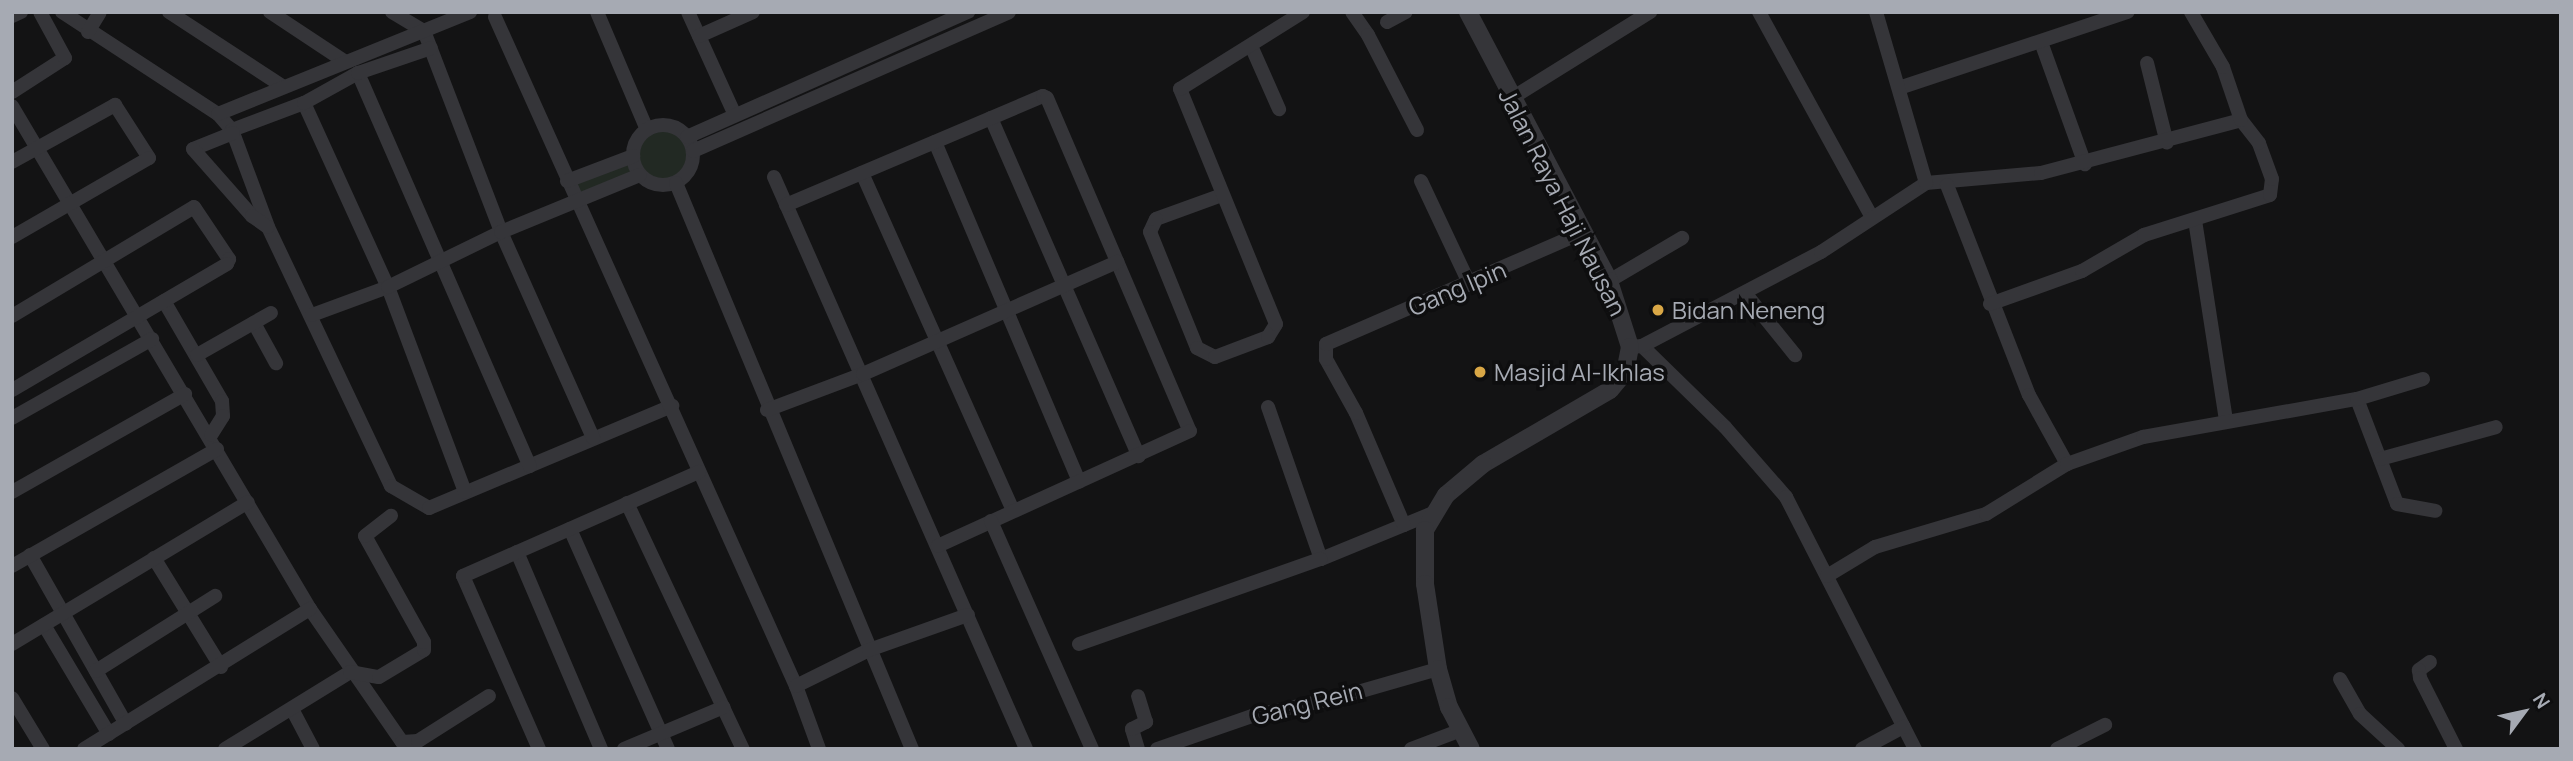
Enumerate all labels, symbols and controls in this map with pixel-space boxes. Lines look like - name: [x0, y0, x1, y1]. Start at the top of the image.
- street label: Jalan Raya Haji Nausan: [1493, 84, 1633, 320]
- street label: Gang Ipin: [1404, 255, 1510, 321]
- place label: Bidan Neneng: [1672, 296, 1825, 324]
- marker: Bidan Neneng: [1650, 302, 1666, 318]
- place label: Masjid Al-Ikhlas: [1494, 358, 1665, 386]
- marker: Masjid Al-Ikhlas: [1472, 364, 1488, 380]
- street label: Gang Rein: [1249, 675, 1365, 731]
- north arrow: [2489, 677, 2559, 747]
- text: N: [2527, 688, 2556, 713]

